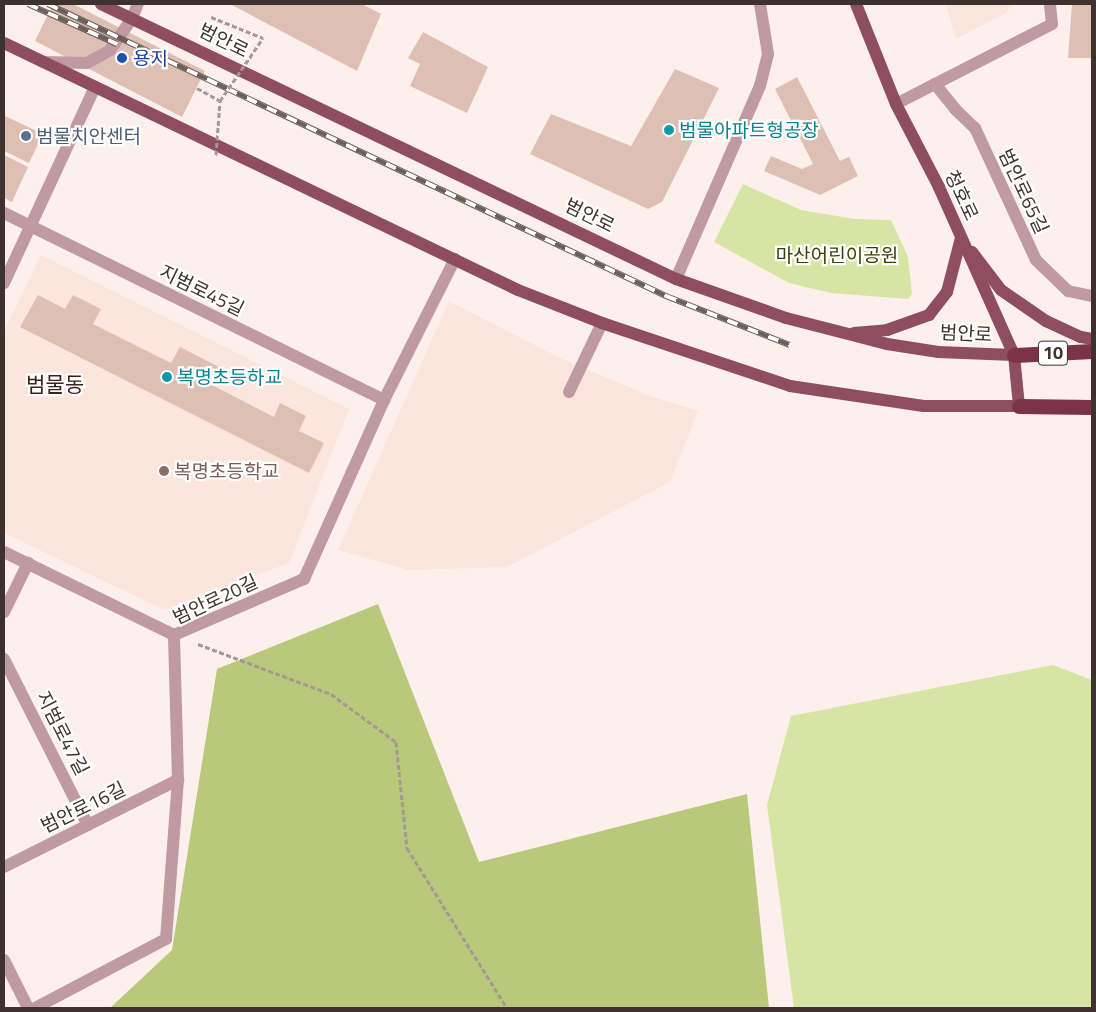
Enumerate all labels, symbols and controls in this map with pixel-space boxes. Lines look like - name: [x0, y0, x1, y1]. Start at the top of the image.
- street label: 범안로: [195, 18, 253, 62]
- place label: 용지: [133, 47, 168, 69]
- marker: 용지: [115, 51, 129, 65]
- place label: 범물아파트형공장: [679, 119, 819, 141]
- marker: 범물아파트형공장: [663, 124, 675, 136]
- place label: 범물치안센터: [36, 125, 141, 147]
- marker: 범물치안센터: [20, 130, 32, 142]
- street label: 범안로65길: [994, 145, 1054, 237]
- street label: 청호로: [941, 166, 983, 224]
- street label: 범안로: [561, 193, 619, 237]
- park label: 마산어린이공원: [776, 244, 898, 266]
- street label: 지범로45길: [156, 260, 248, 320]
- street label: 범안로: [939, 320, 993, 346]
- road number: 10: [1037, 338, 1069, 368]
- place label: 복명초등하교: [177, 366, 282, 388]
- district label: 범물동: [26, 371, 84, 397]
- marker: 복명초등하교: [161, 371, 173, 383]
- place label: 복명초등학교: [174, 460, 279, 482]
- marker: 복명초등학교: [158, 465, 170, 477]
- street label: 범안로20길: [169, 569, 261, 629]
- street label: 지범로47길: [32, 687, 94, 779]
- street label: 범안로16길: [37, 777, 129, 837]

